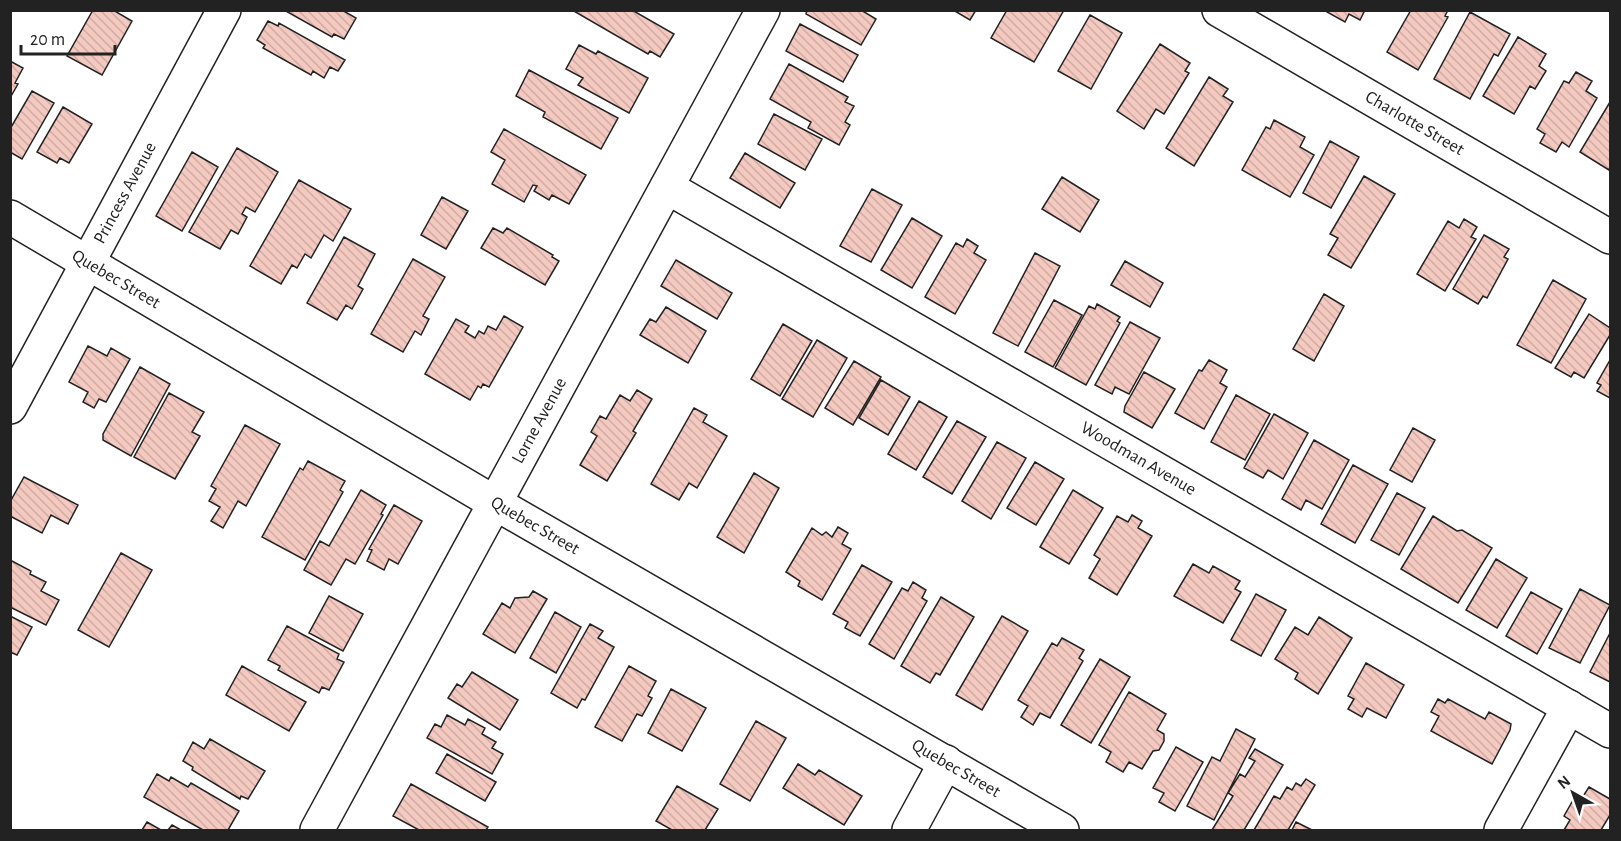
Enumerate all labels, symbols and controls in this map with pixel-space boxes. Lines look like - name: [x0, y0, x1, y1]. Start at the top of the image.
- scale bar: [21, 18, 116, 56]
- text: 20 m: [30, 31, 65, 49]
- street label: Charlotte Street: [1362, 88, 1467, 159]
- street label: Princess Avenue: [91, 139, 160, 247]
- street label: Quebec Street: [69, 247, 163, 312]
- street label: Lorne Avenue: [509, 375, 570, 467]
- street label: Woodman Avenue: [1078, 419, 1199, 499]
- street label: Quebec Street: [487, 493, 582, 559]
- street label: Quebec Street: [908, 736, 1003, 801]
- north arrow: [1543, 763, 1603, 823]
- text: N: [1555, 773, 1573, 792]

